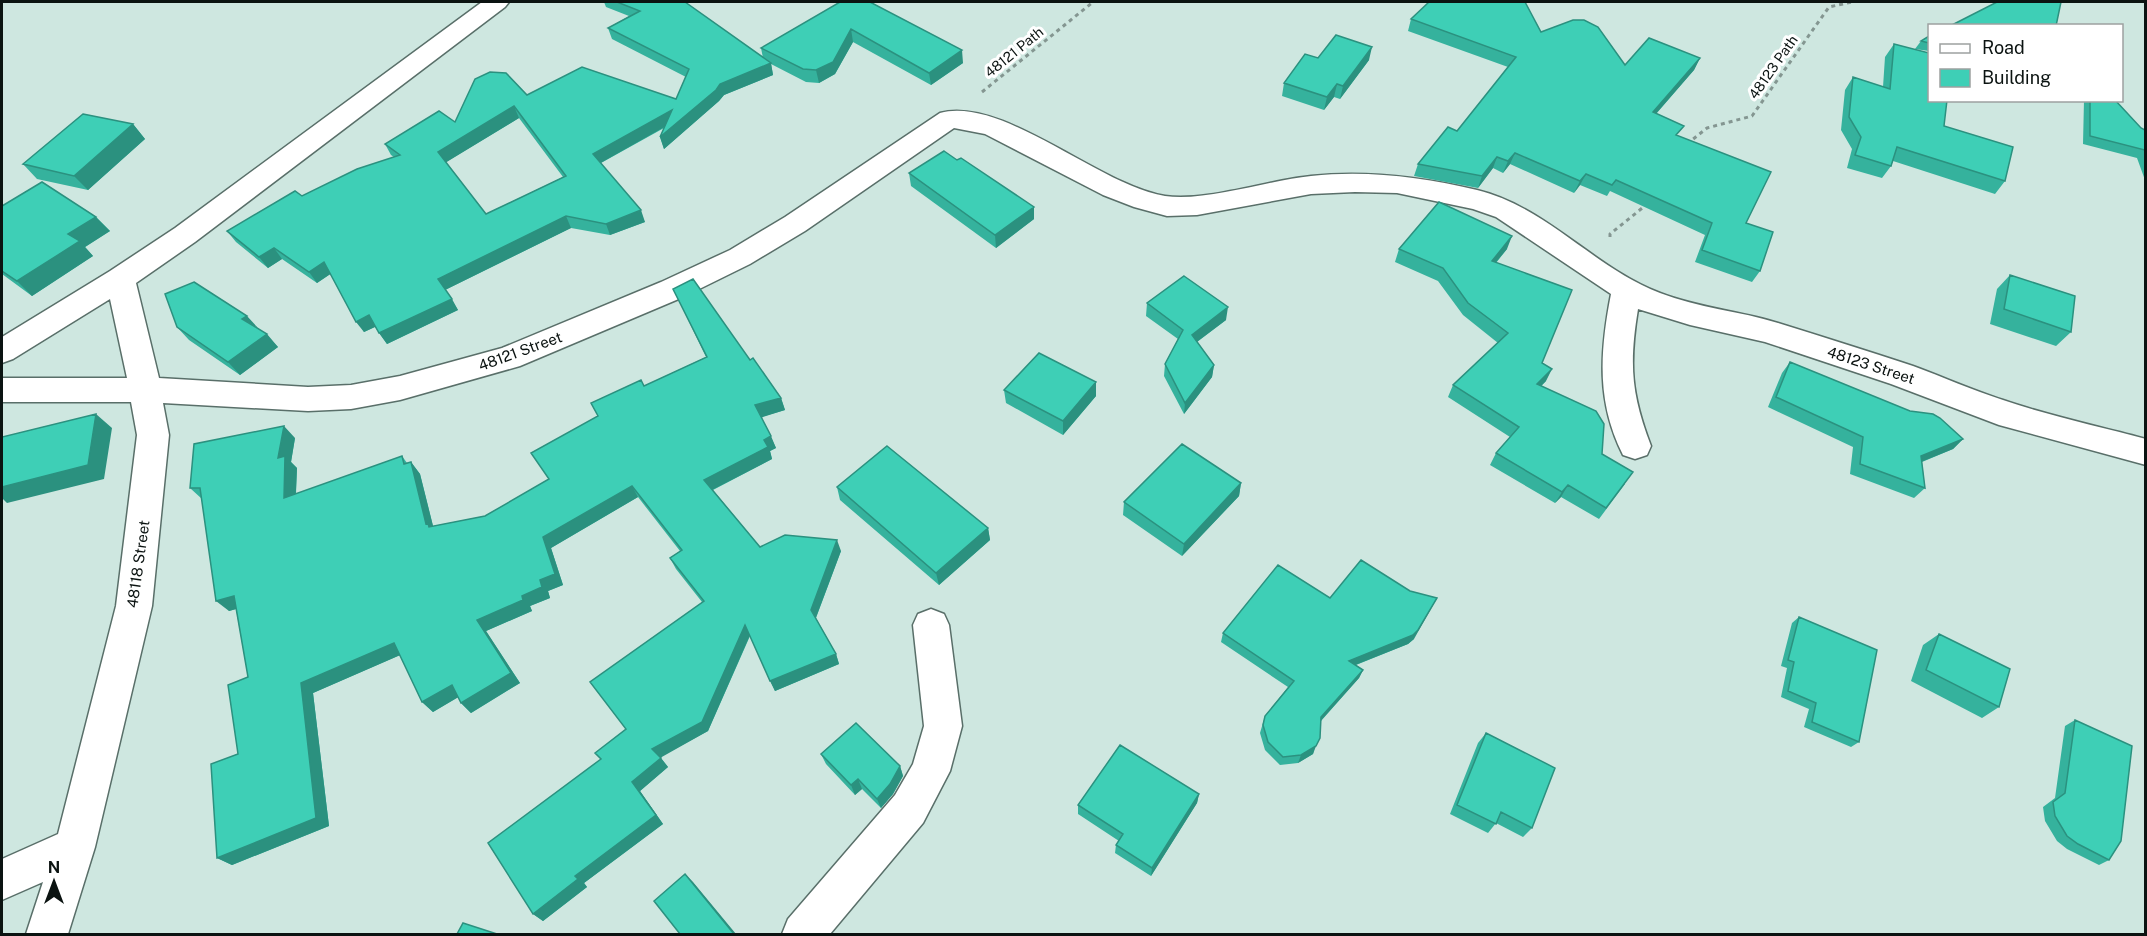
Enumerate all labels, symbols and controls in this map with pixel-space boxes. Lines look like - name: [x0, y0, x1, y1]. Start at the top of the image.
- street label: 48121 Path: [981, 24, 1047, 80]
- legend: [1928, 24, 2123, 102]
- street label: 48123 Path: [1745, 32, 1801, 102]
- text: Road: [1982, 37, 2025, 58]
- text: Building: [1982, 67, 2051, 88]
- street label: 48121 Street: [476, 328, 564, 374]
- street label: 48123 Street: [1825, 343, 1917, 387]
- street label: 48118 Street: [123, 519, 153, 609]
- north arrow: [24, 852, 84, 912]
- text: N: [48, 858, 60, 877]

